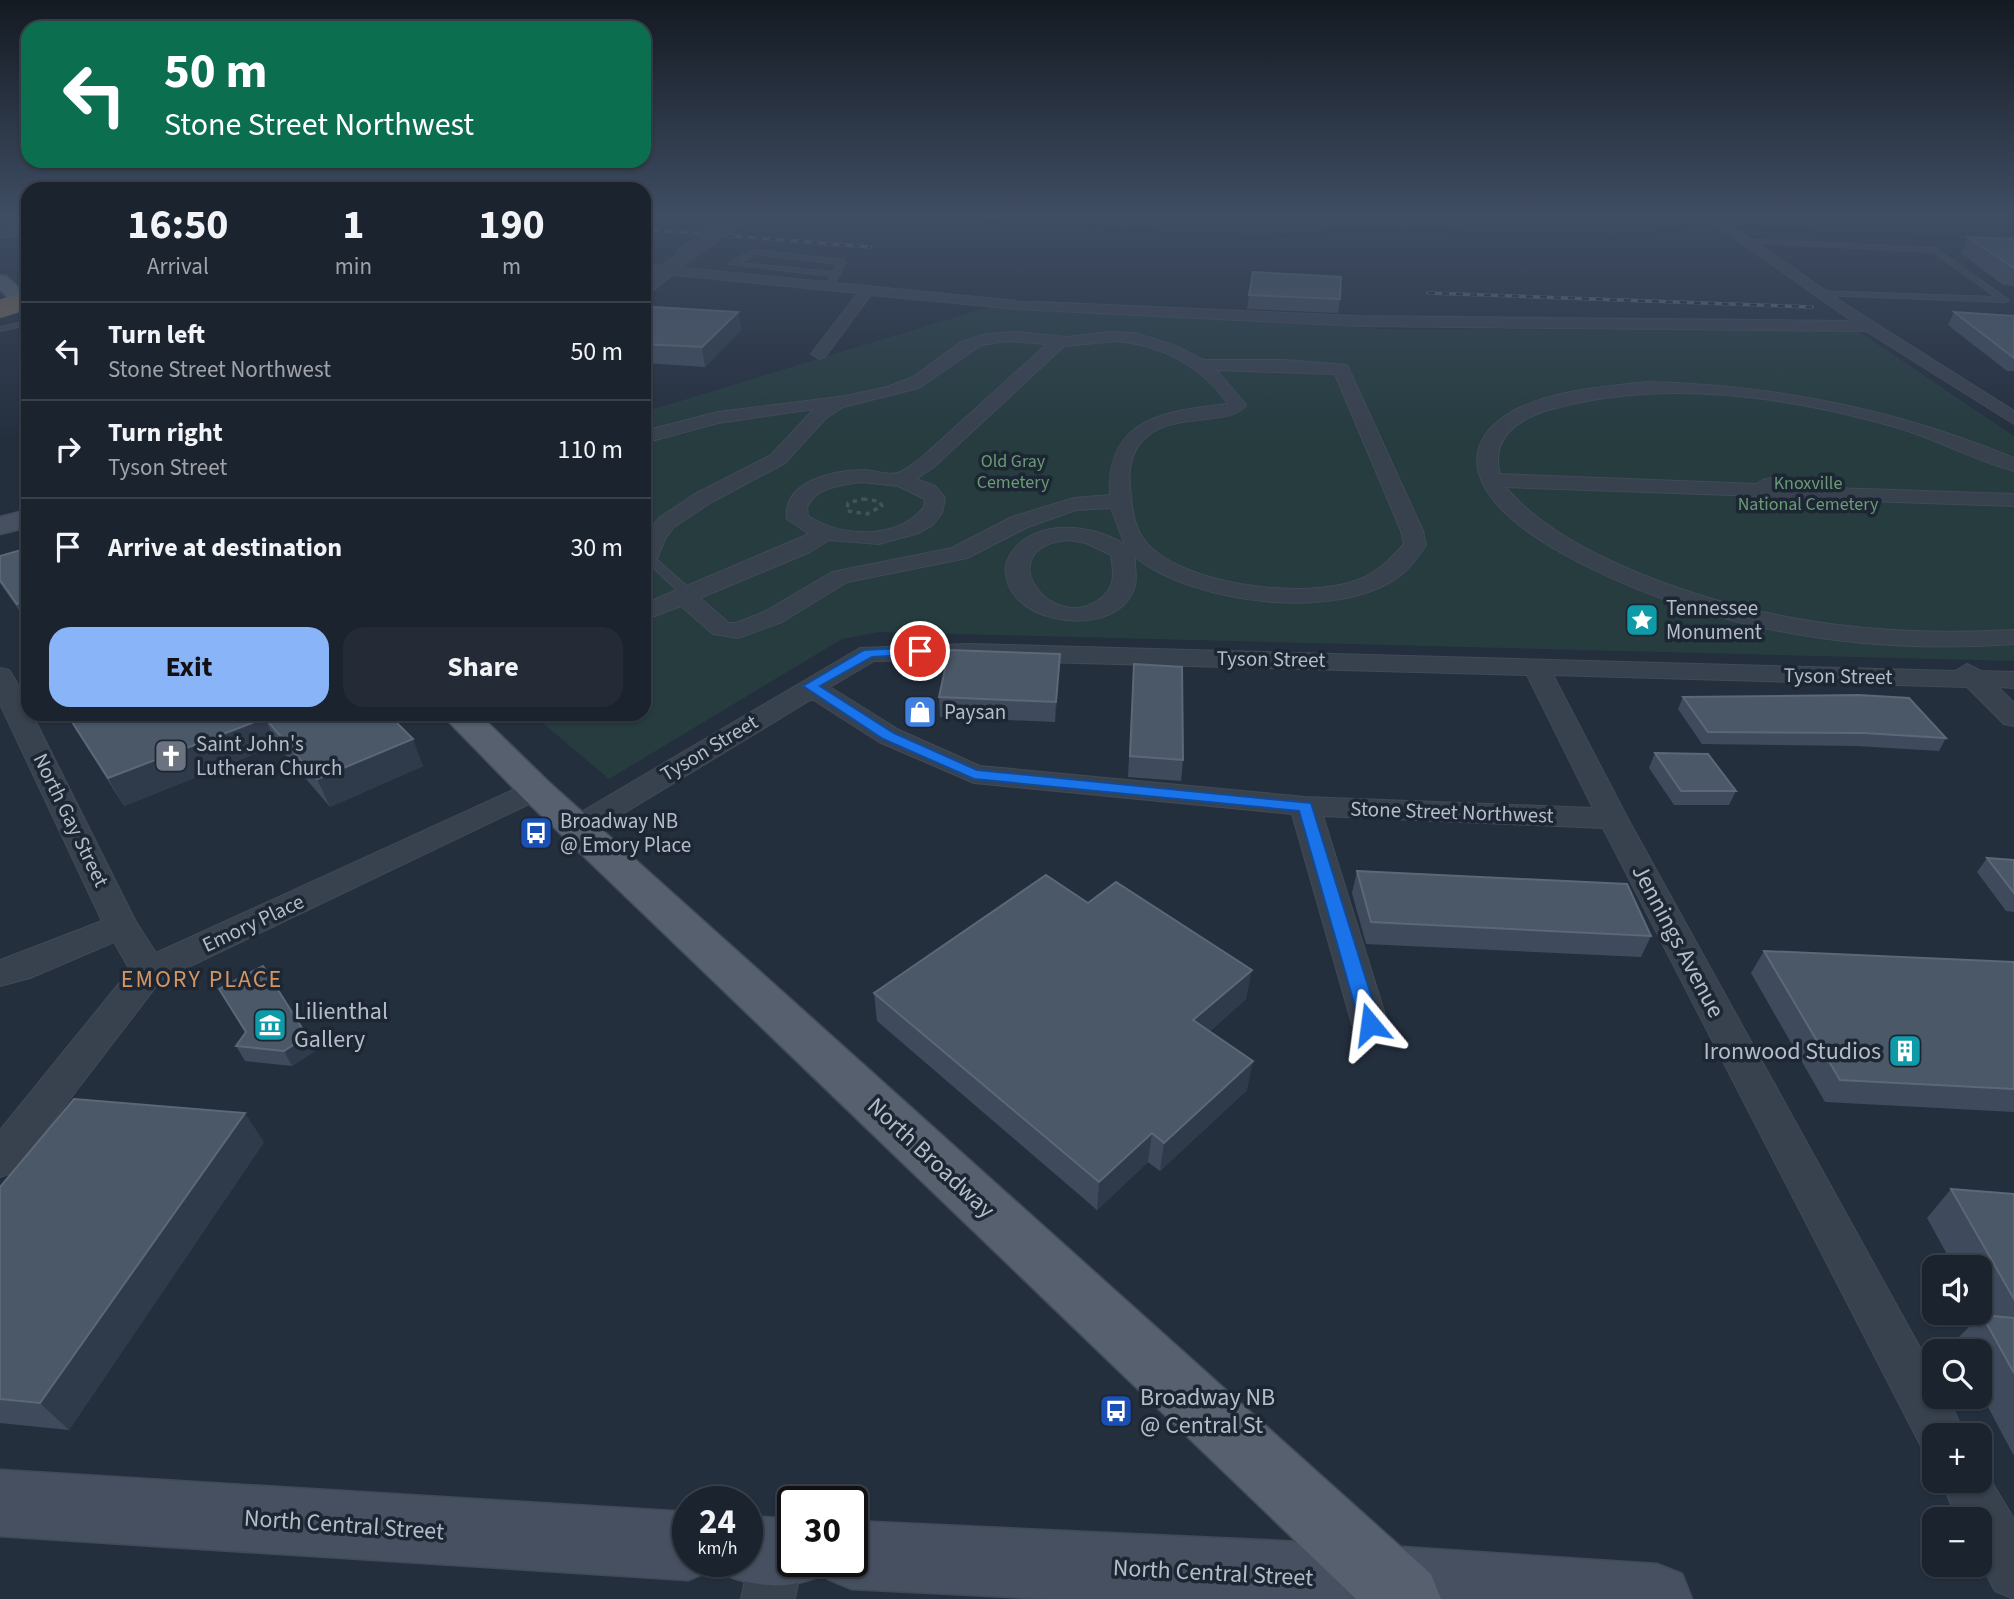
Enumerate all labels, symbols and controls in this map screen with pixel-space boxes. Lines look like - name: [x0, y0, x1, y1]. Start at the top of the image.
- text: 50 m: [164, 37, 268, 107]
- icon: left: [49, 49, 140, 140]
- text: Stone Street Northwest: [164, 102, 474, 148]
- text: 16:50: [127, 195, 229, 255]
- text: 1: [342, 195, 364, 255]
- text: 190: [478, 195, 545, 255]
- text: Arrival: [147, 250, 209, 283]
- text: min: [335, 250, 372, 283]
- text: m: [502, 250, 521, 283]
- text: Turn left: [108, 316, 205, 353]
- icon: left: [49, 332, 87, 370]
- text: 50 m: [570, 333, 623, 370]
- text: Stone Street Northwest: [108, 353, 331, 386]
- text: Turn right: [108, 414, 223, 451]
- icon: right: [49, 430, 87, 468]
- text: 110 m: [557, 431, 623, 468]
- park label: Old Gray Cemetery: [977, 449, 1050, 495]
- text: Tyson Street: [108, 451, 227, 484]
- park label: Knoxville National Cemetery: [1738, 471, 1879, 517]
- icon: arrive: [49, 528, 87, 566]
- text: Arrive at destination: [108, 529, 342, 566]
- text: 30 m: [570, 529, 623, 566]
- place label: Tennessee Monument: [1666, 593, 1762, 647]
- place icon: Tennessee Monument: [1623, 601, 1661, 639]
- pin: [890, 621, 950, 681]
- button: Exit: [49, 627, 329, 707]
- button: Share: [343, 627, 623, 707]
- icon: arrive: [901, 632, 939, 670]
- street label: Tyson Street: [1216, 643, 1326, 675]
- street label: Tyson Street: [1783, 660, 1893, 692]
- shop icon: Paysan: [901, 693, 939, 731]
- place label: Paysan: [944, 697, 1006, 727]
- street label: Tyson Street: [655, 707, 763, 789]
- place label: Saint John's Lutheran Church: [196, 729, 342, 783]
- church icon: Saint John's Lutheran Church: [152, 737, 190, 775]
- street label: North Gay Street: [26, 748, 116, 892]
- street label: Stone Street Northwest: [1350, 793, 1554, 831]
- place label: Broadway NB @ Emory Place: [560, 806, 691, 860]
- bus stop icon: Broadway NB @ Emory Place: [517, 814, 555, 852]
- street label: Jennings Avenue: [1623, 858, 1733, 1024]
- street label: Emory Place: [197, 886, 309, 960]
- district label: EMORY PLACE: [121, 962, 283, 997]
- position arrow: [1333, 987, 1407, 1061]
- place label: Lilienthal Gallery: [294, 994, 388, 1057]
- museum icon: Lilienthal Gallery: [251, 1006, 289, 1044]
- building icon: Ironwood Studios: [1886, 1032, 1924, 1070]
- place label: Ironwood Studios: [1704, 1034, 1881, 1069]
- street label: North Broadway: [859, 1089, 1003, 1227]
- map controls: [1922, 1255, 1992, 1577]
- button: sound: [1922, 1255, 1992, 1325]
- button: search: [1922, 1339, 1992, 1409]
- place label: Broadway NB @ Central St: [1140, 1380, 1275, 1443]
- bus stop icon: Broadway NB @ Central St: [1097, 1392, 1135, 1430]
- button: +: [1922, 1423, 1992, 1493]
- speed limit sign: 30: [777, 1486, 868, 1577]
- text: 24: [699, 1497, 736, 1547]
- street label: North Central Street: [243, 1501, 445, 1549]
- button: −: [1922, 1507, 1992, 1577]
- text: km/h: [698, 1536, 737, 1561]
- street label: North Central Street: [1112, 1550, 1314, 1596]

